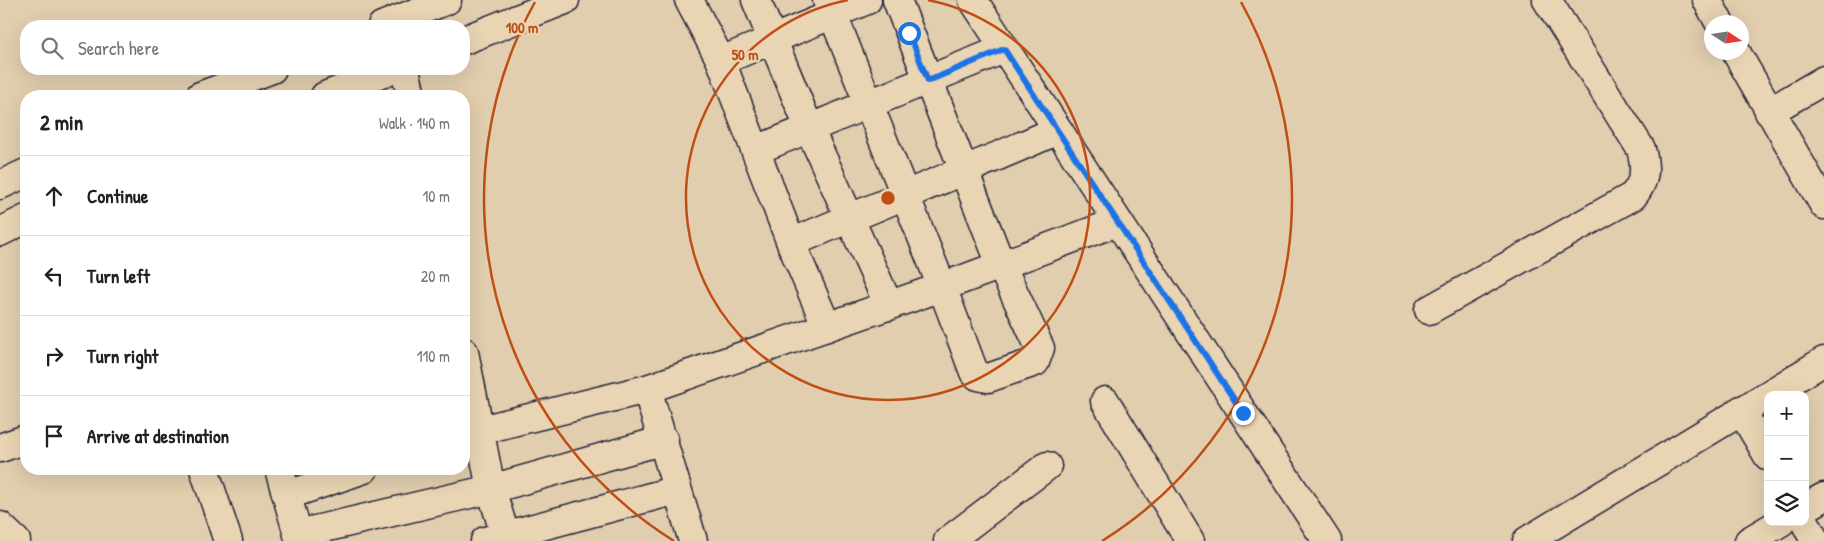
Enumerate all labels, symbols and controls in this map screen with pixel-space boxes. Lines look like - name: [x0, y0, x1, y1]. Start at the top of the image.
- north arrow: [1704, 15, 1749, 60]
- text: 100 m: [506, 17, 538, 38]
- search box: [20, 20, 470, 75]
- route start: [898, 22, 921, 45]
- icon: search: [38, 34, 66, 62]
- text: Search here: [78, 35, 159, 61]
- text: 50 m: [732, 44, 758, 65]
- text: 2 min: [40, 108, 83, 137]
- text: Walk · 140 m: [379, 112, 450, 134]
- icon: ahead: [40, 182, 68, 210]
- text: Continue: [87, 183, 148, 209]
- text: 10 m: [422, 185, 450, 207]
- centre of rings: [879, 189, 897, 207]
- icon: left: [40, 262, 68, 290]
- text: Turn left: [87, 263, 150, 289]
- text: 20 m: [421, 265, 450, 287]
- icon: right: [40, 342, 68, 370]
- text: Turn right: [87, 343, 158, 369]
- text: 110 m: [417, 345, 450, 367]
- map controls: [1764, 391, 1809, 526]
- button: +: [1764, 391, 1809, 436]
- route end: [1232, 402, 1255, 425]
- icon: arrive: [40, 422, 68, 450]
- text: Arrive at destination: [87, 423, 229, 449]
- button: −: [1764, 436, 1809, 481]
- button: layers: [1764, 481, 1809, 526]

